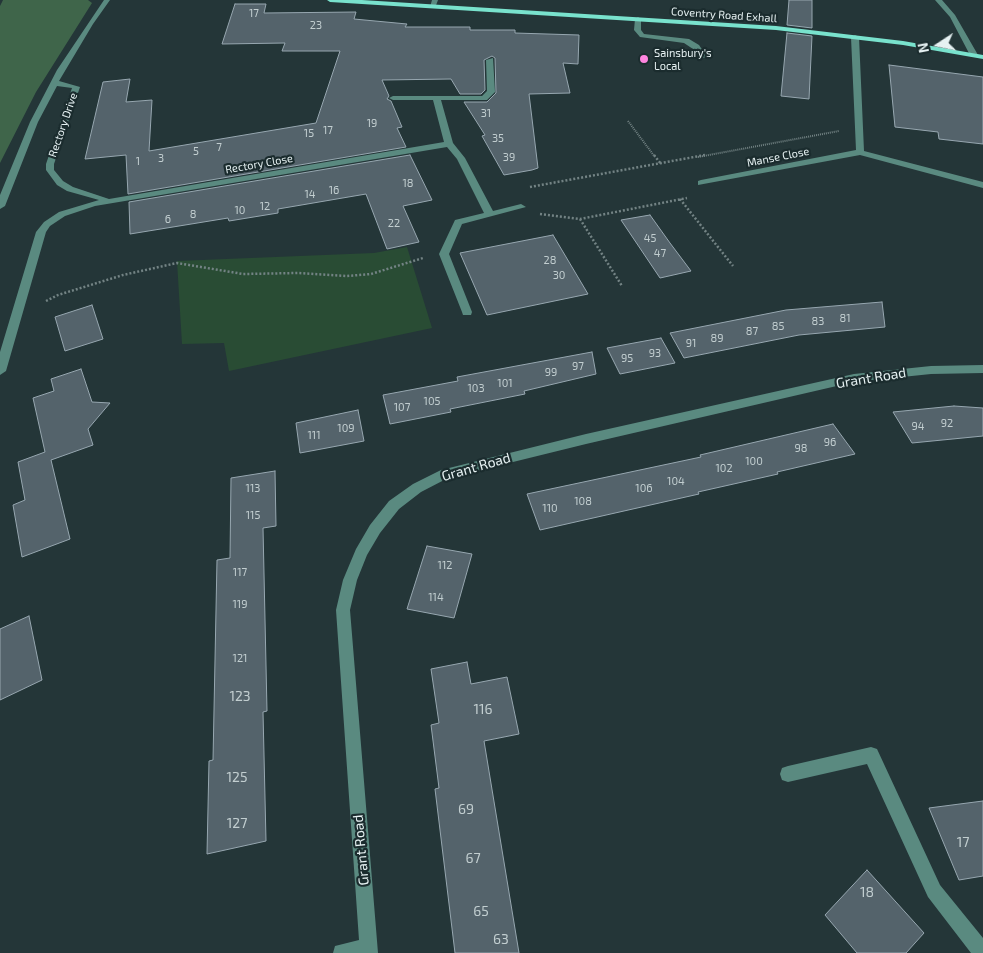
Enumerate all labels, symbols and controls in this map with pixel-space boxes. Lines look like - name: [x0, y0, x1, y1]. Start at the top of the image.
- street label: Coventry Road Exhall: [671, 5, 777, 25]
- house number: 17: [249, 6, 259, 20]
- house number: 23: [310, 18, 322, 32]
- north arrow: [913, 20, 963, 70]
- text: N: [913, 41, 932, 55]
- place label: Sainsbury's Local: [654, 46, 712, 72]
- marker: Sainsbury's Local: [638, 53, 650, 65]
- street label: Rectory Drive: [46, 91, 80, 159]
- house number: 31: [481, 106, 491, 120]
- house number: 19: [367, 116, 377, 130]
- house number: 17: [323, 123, 333, 137]
- house number: 15: [304, 126, 314, 140]
- house number: 35: [492, 131, 504, 145]
- house number: 7: [216, 140, 222, 154]
- house number: 5: [193, 144, 199, 158]
- street label: Manse Close: [746, 144, 810, 170]
- house number: 39: [503, 150, 515, 164]
- house number: 3: [158, 151, 164, 165]
- street label: Rectory Close: [224, 152, 294, 176]
- house number: 1: [136, 154, 140, 168]
- house number: 18: [402, 176, 414, 190]
- house number: 16: [329, 183, 339, 197]
- house number: 14: [304, 187, 316, 201]
- house number: 12: [260, 199, 270, 213]
- house number: 10: [234, 203, 246, 217]
- house number: 8: [190, 207, 196, 221]
- house number: 6: [165, 212, 171, 226]
- house number: 22: [388, 216, 400, 230]
- house number: 45: [644, 231, 656, 245]
- house number: 47: [654, 246, 666, 260]
- house number: 28: [544, 253, 556, 267]
- house number: 30: [553, 268, 565, 282]
- house number: 81: [839, 311, 851, 325]
- house number: 83: [812, 314, 824, 328]
- house number: 85: [772, 319, 784, 333]
- house number: 87: [746, 324, 758, 338]
- house number: 89: [711, 331, 723, 345]
- house number: 91: [686, 336, 696, 350]
- house number: 93: [649, 346, 661, 360]
- house number: 95: [621, 351, 633, 365]
- house number: 97: [572, 359, 584, 373]
- street label: Grant Road: [835, 364, 907, 392]
- house number: 99: [545, 365, 557, 379]
- house number: 101: [497, 376, 513, 390]
- house number: 103: [467, 381, 485, 395]
- house number: 105: [424, 394, 440, 408]
- house number: 107: [394, 400, 410, 414]
- house number: 92: [941, 416, 953, 430]
- house number: 94: [911, 419, 925, 433]
- house number: 109: [337, 421, 355, 435]
- house number: 111: [307, 428, 321, 442]
- house number: 96: [824, 435, 836, 449]
- house number: 98: [795, 441, 807, 455]
- street label: Grant Road: [440, 449, 512, 485]
- house number: 100: [745, 454, 763, 468]
- house number: 102: [715, 461, 733, 475]
- house number: 104: [667, 474, 685, 488]
- house number: 113: [246, 481, 260, 495]
- house number: 106: [635, 481, 653, 495]
- house number: 108: [574, 494, 592, 508]
- house number: 110: [542, 501, 558, 515]
- house number: 115: [246, 508, 260, 522]
- house number: 112: [438, 558, 452, 572]
- house number: 117: [233, 565, 247, 579]
- house number: 114: [428, 590, 444, 604]
- house number: 119: [232, 597, 248, 611]
- house number: 121: [233, 651, 247, 665]
- house number: 123: [229, 688, 251, 704]
- house number: 116: [473, 701, 493, 717]
- house number: 125: [227, 769, 247, 785]
- house number: 69: [458, 801, 474, 817]
- street label: Grant Road: [350, 814, 372, 886]
- house number: 127: [227, 815, 247, 831]
- house number: 17: [957, 834, 969, 850]
- house number: 67: [465, 850, 481, 866]
- house number: 18: [860, 884, 874, 900]
- house number: 65: [473, 903, 489, 919]
- house number: 63: [493, 931, 509, 947]

